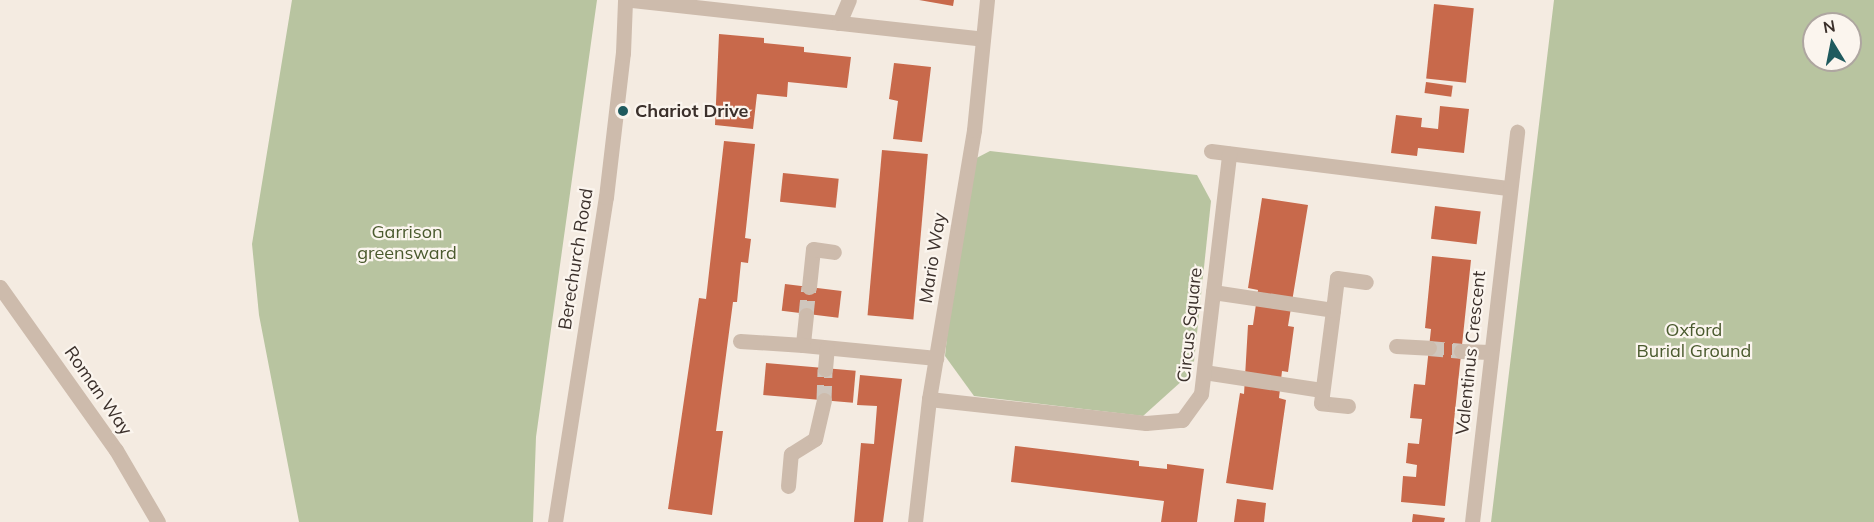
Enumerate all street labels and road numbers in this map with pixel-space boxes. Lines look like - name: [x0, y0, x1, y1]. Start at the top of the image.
- street label: Berechurch Road: [554, 187, 598, 331]
- street label: Mario Way: [915, 211, 951, 305]
- street label: Circus Square: [1173, 267, 1207, 383]
- street label: Valentinus Crescent: [1452, 270, 1490, 436]
- street label: Roman Way: [59, 342, 137, 440]

